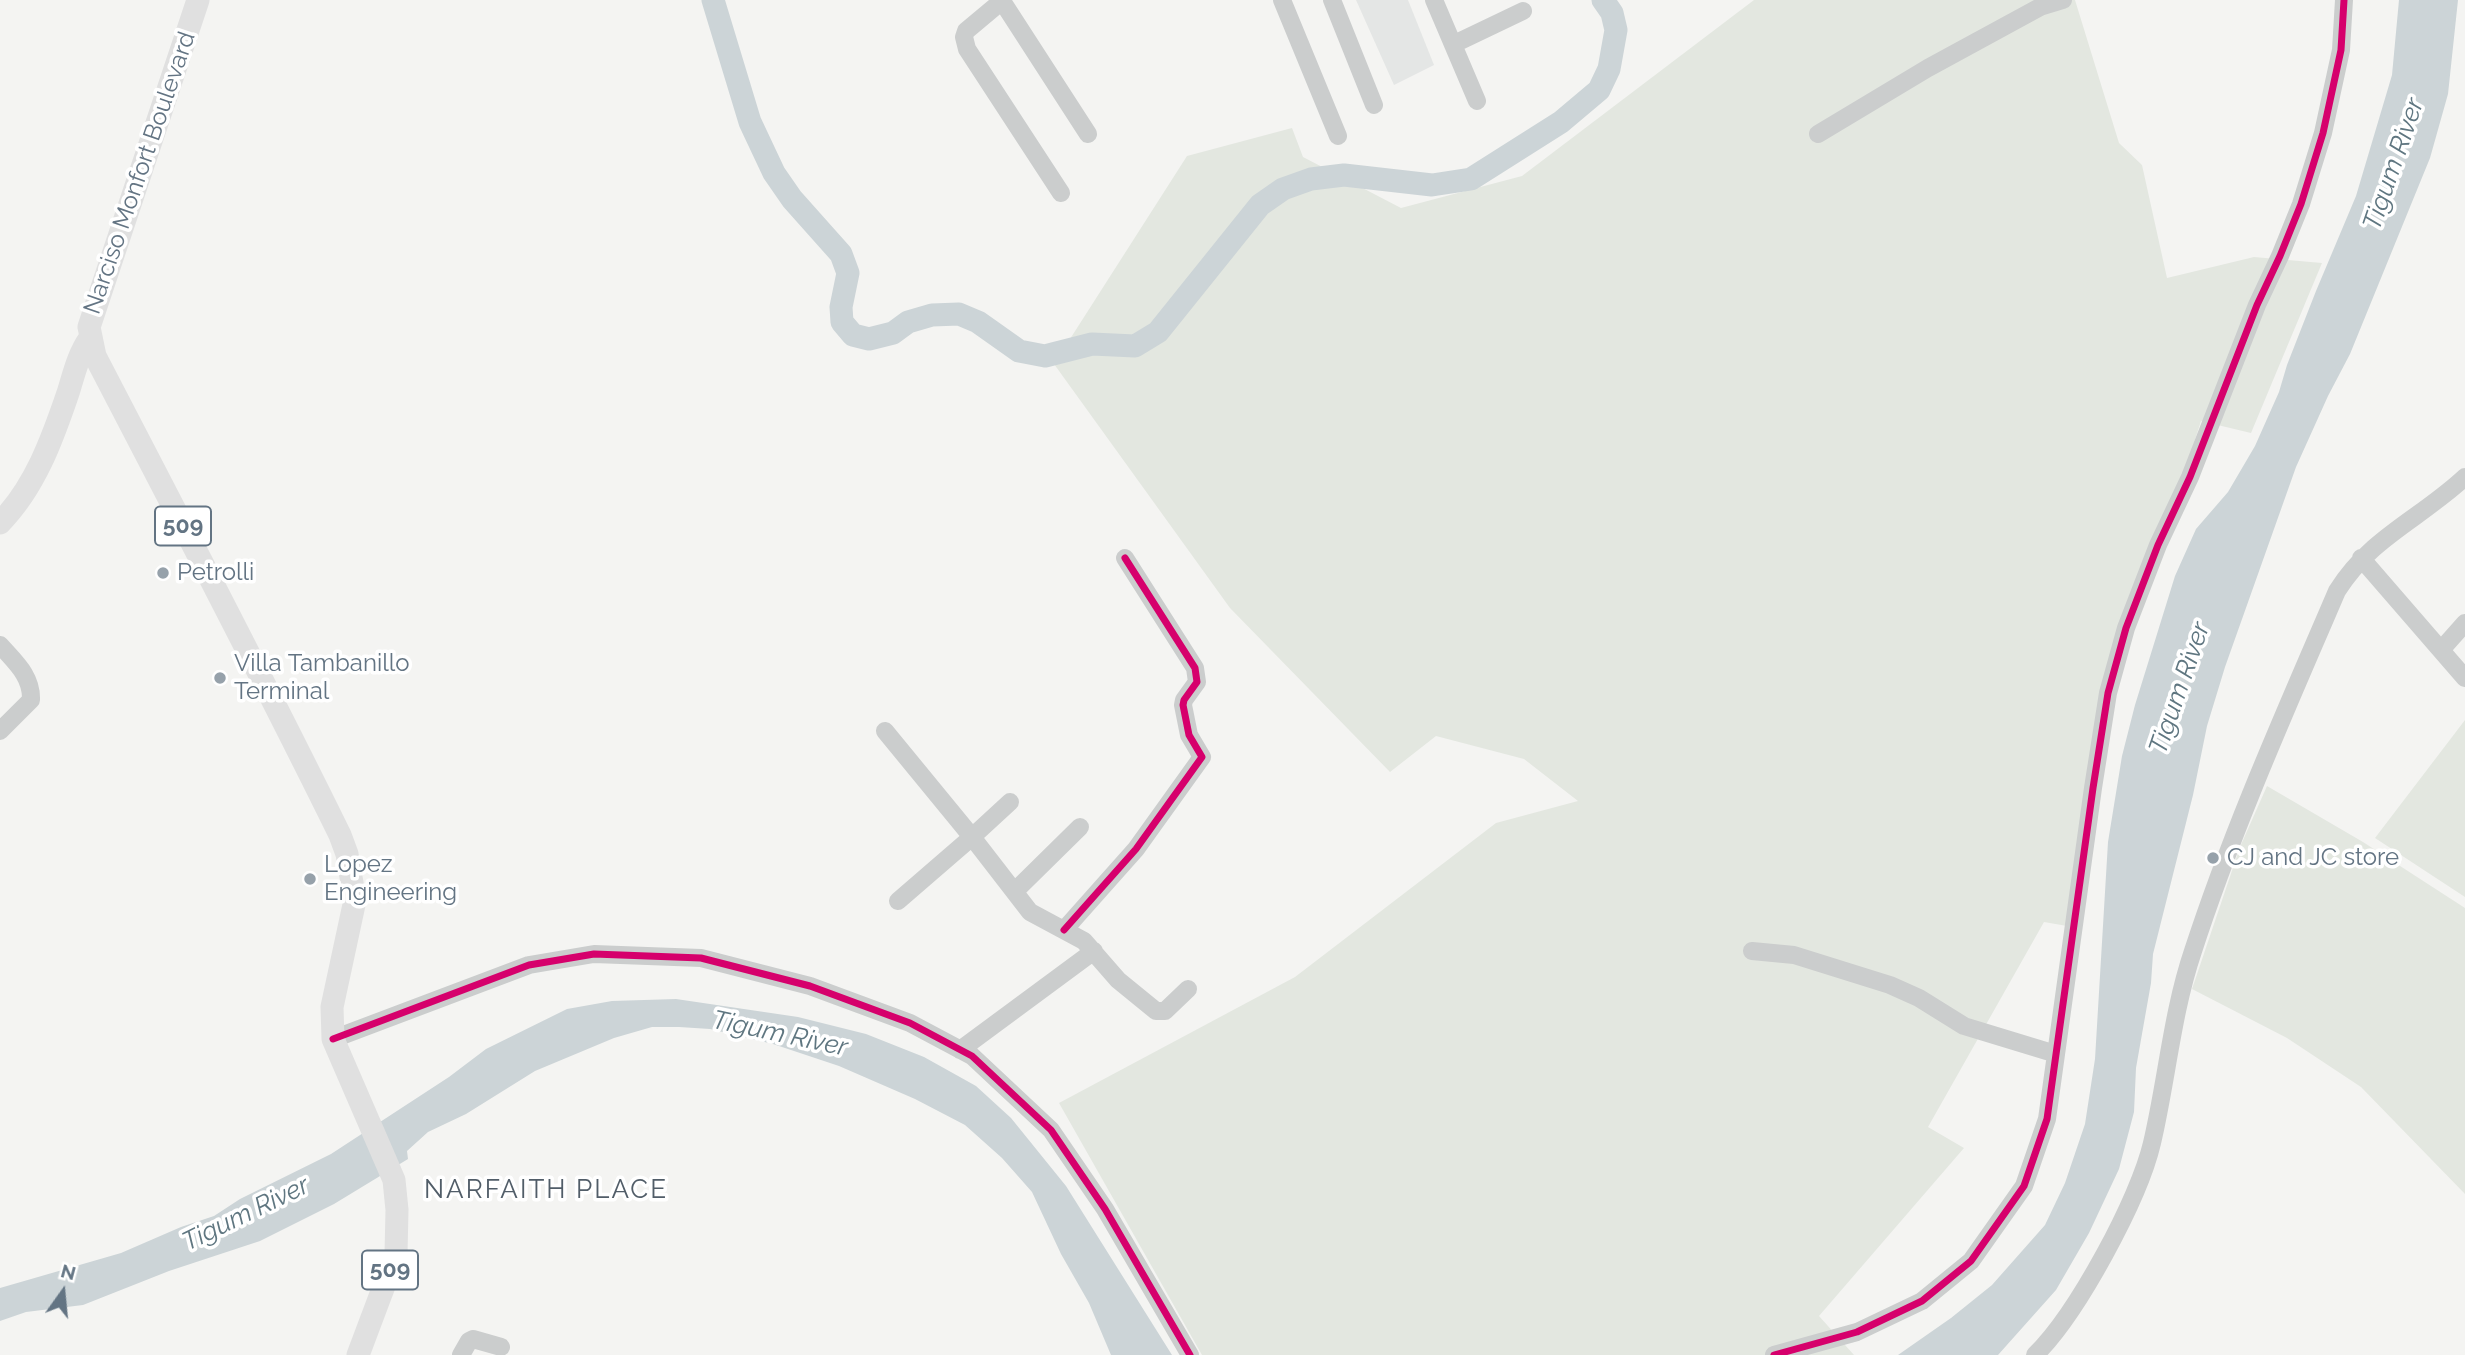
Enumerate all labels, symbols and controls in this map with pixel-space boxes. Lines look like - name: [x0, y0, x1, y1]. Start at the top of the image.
- street label: Narciso Monfort Boulevard: [78, 28, 202, 318]
- water label: Tigum River: [2357, 94, 2431, 234]
- road number: 509: [155, 506, 211, 546]
- place label: Petrolli: [177, 559, 254, 587]
- marker: Petrolli: [155, 565, 171, 581]
- water label: Tigum River: [2143, 618, 2217, 758]
- place label: Villa Tambanillo Terminal: [234, 650, 410, 706]
- marker: Villa Tambanillo Terminal: [212, 670, 228, 686]
- place label: CJ and JC store: [2227, 844, 2399, 872]
- marker: CJ and JC store: [2205, 850, 2221, 866]
- place label: Lopez Engineering: [324, 851, 457, 907]
- marker: Lopez Engineering: [302, 871, 318, 887]
- water label: Tigum River: [710, 1004, 850, 1064]
- water label: Tigum River: [178, 1170, 314, 1258]
- district label: NARFAITH PLACE: [426, 1174, 666, 1206]
- road number: 509: [362, 1250, 418, 1289]
- north arrow: [28, 1257, 98, 1327]
- text: N: [59, 1259, 78, 1284]

